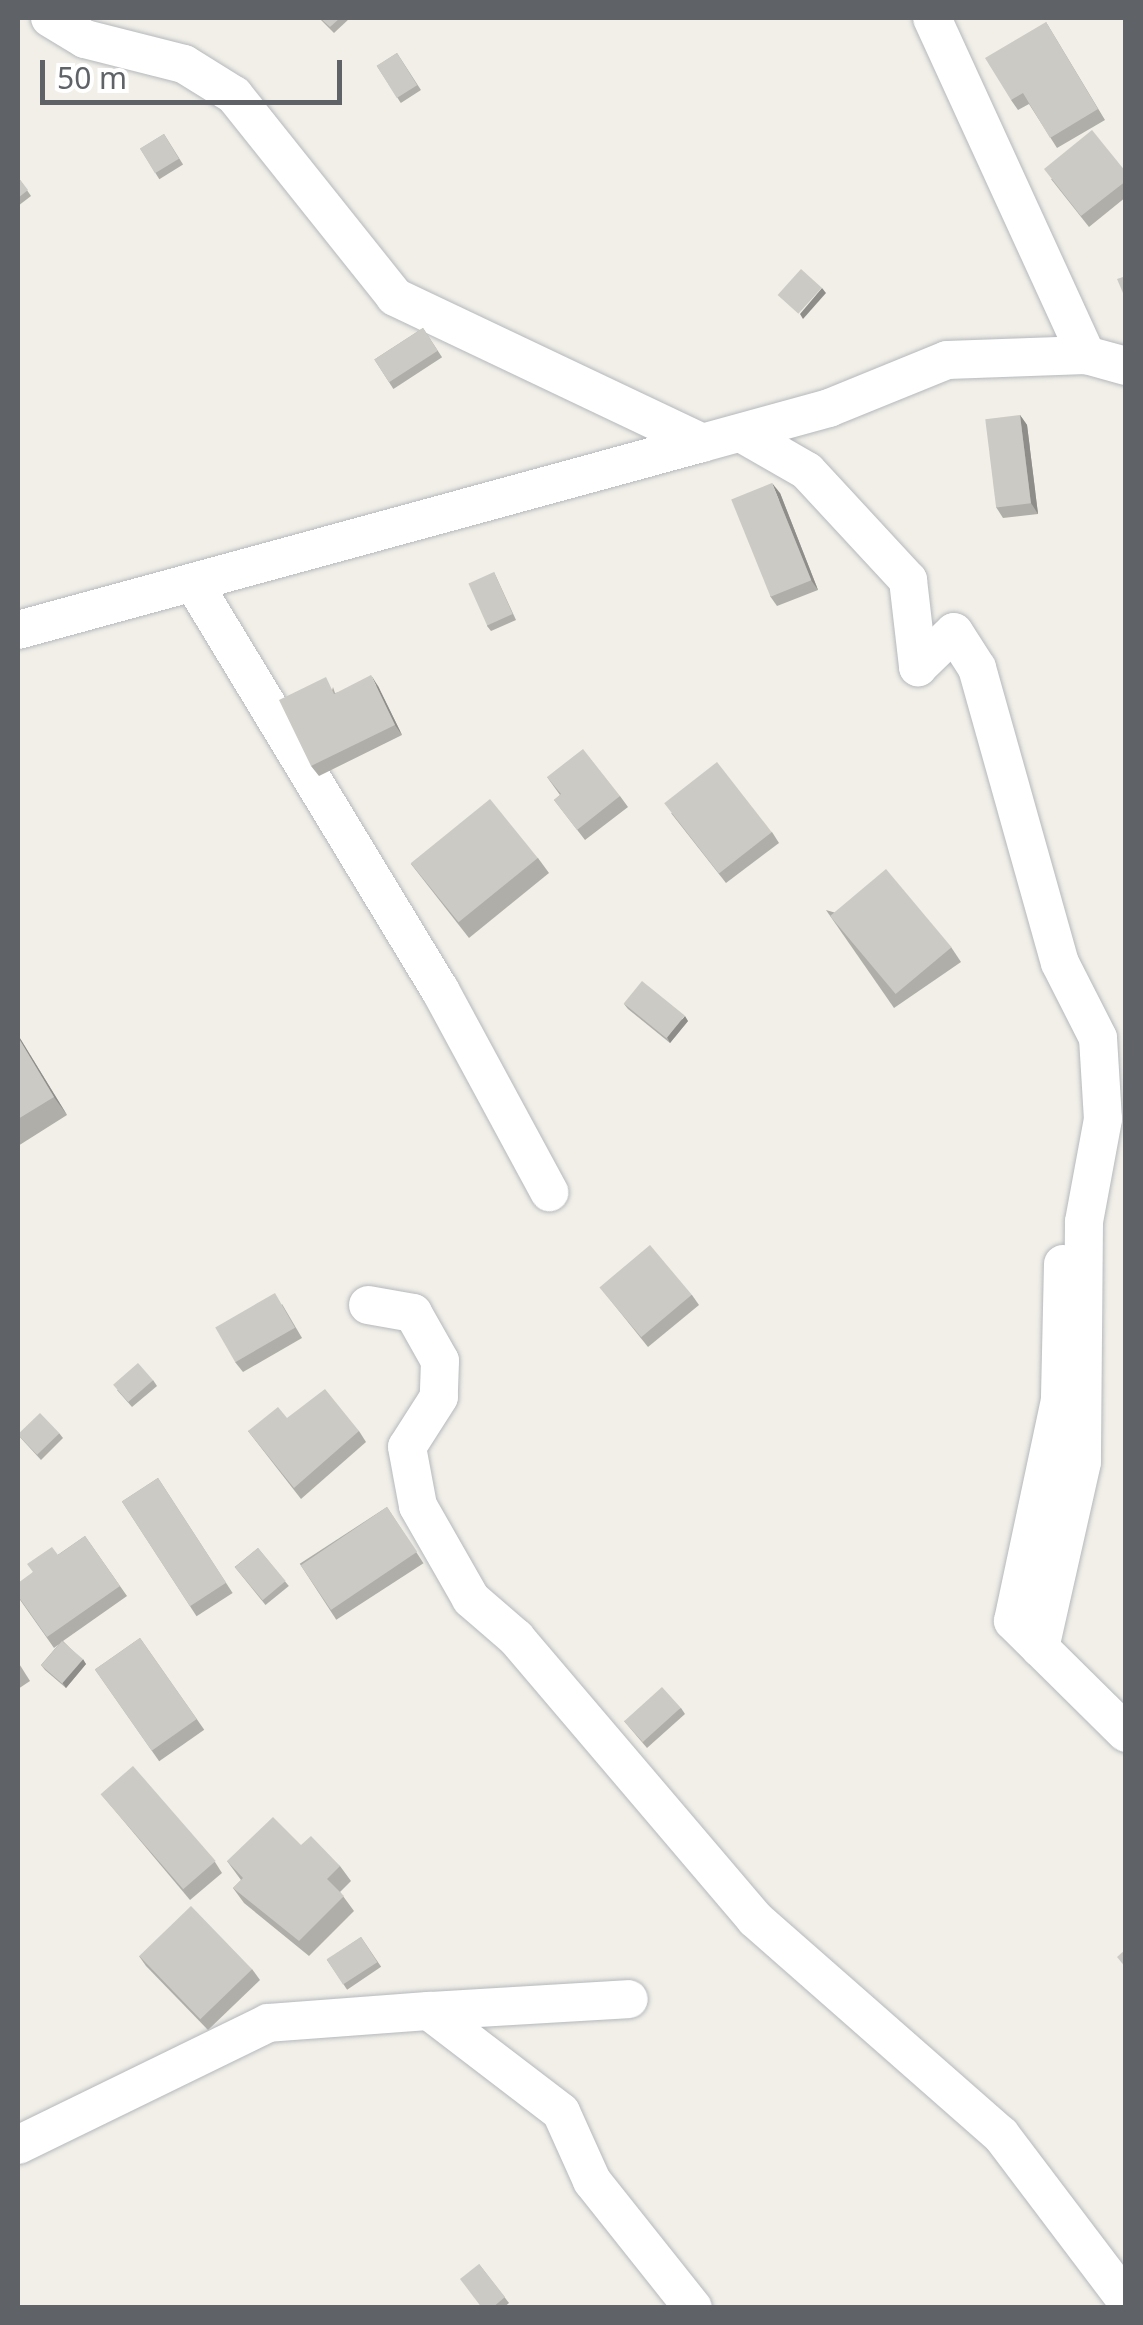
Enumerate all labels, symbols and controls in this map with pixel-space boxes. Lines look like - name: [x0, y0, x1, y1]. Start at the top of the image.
- scale bar: [45, 40, 348, 102]
- text: 50 m: [57, 57, 127, 98]

